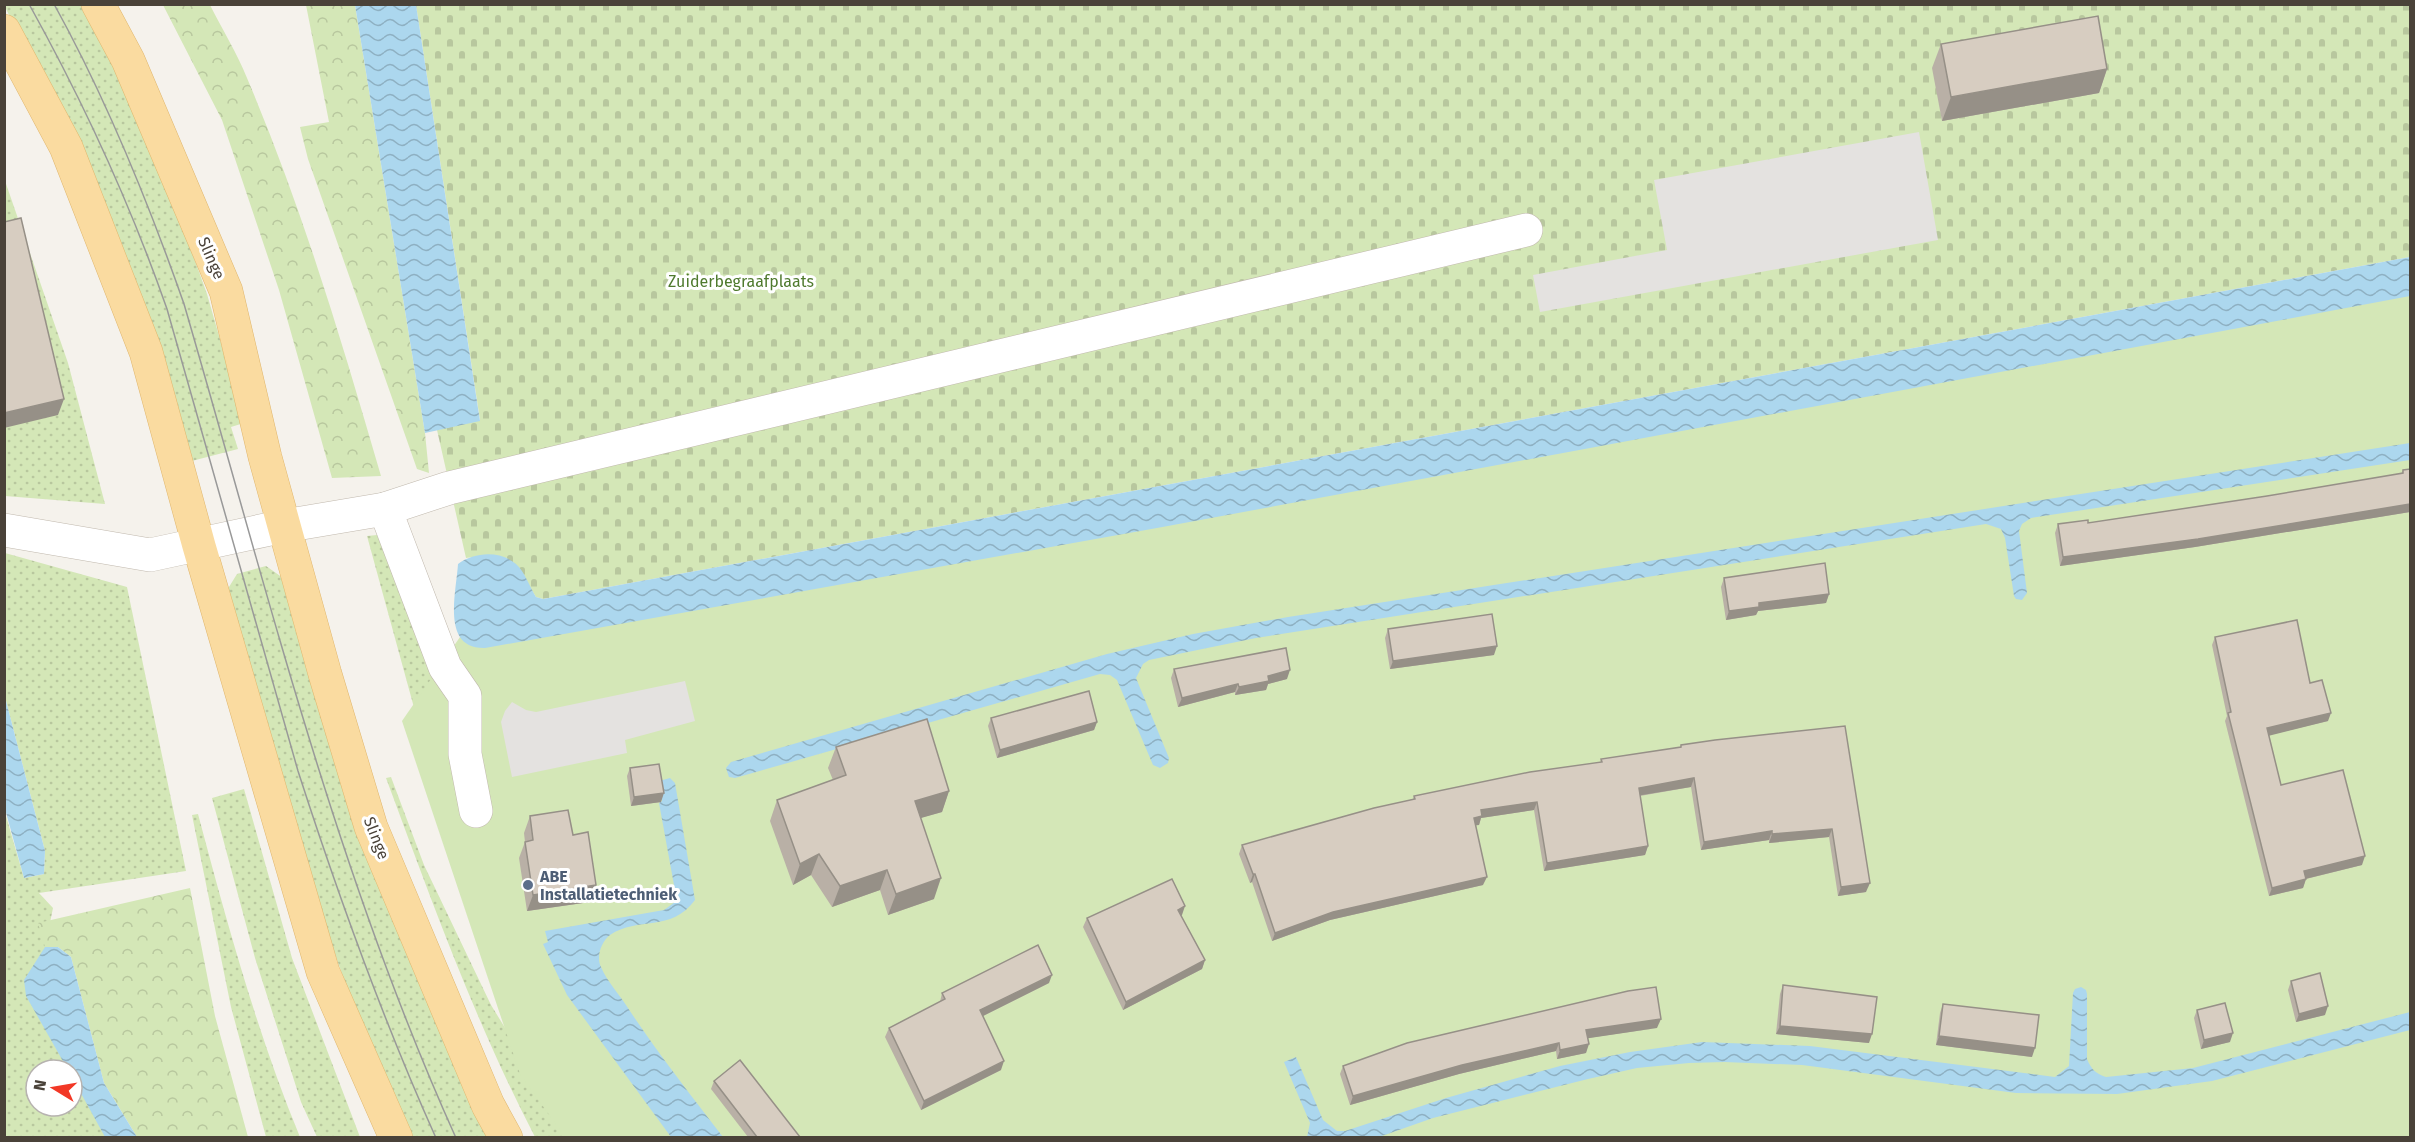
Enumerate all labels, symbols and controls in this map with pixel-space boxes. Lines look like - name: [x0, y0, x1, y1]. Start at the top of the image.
- street label: Slinge: [194, 234, 229, 282]
- park label: Zuiderbegraafplaats: [668, 272, 814, 291]
- street label: Slinge: [360, 814, 393, 862]
- place label: ABE Installatietechniek: [539, 867, 677, 904]
- marker: ABE Installatietechniek: [521, 878, 535, 892]
- north arrow: [24, 1058, 84, 1118]
- text: N: [29, 1078, 50, 1092]

